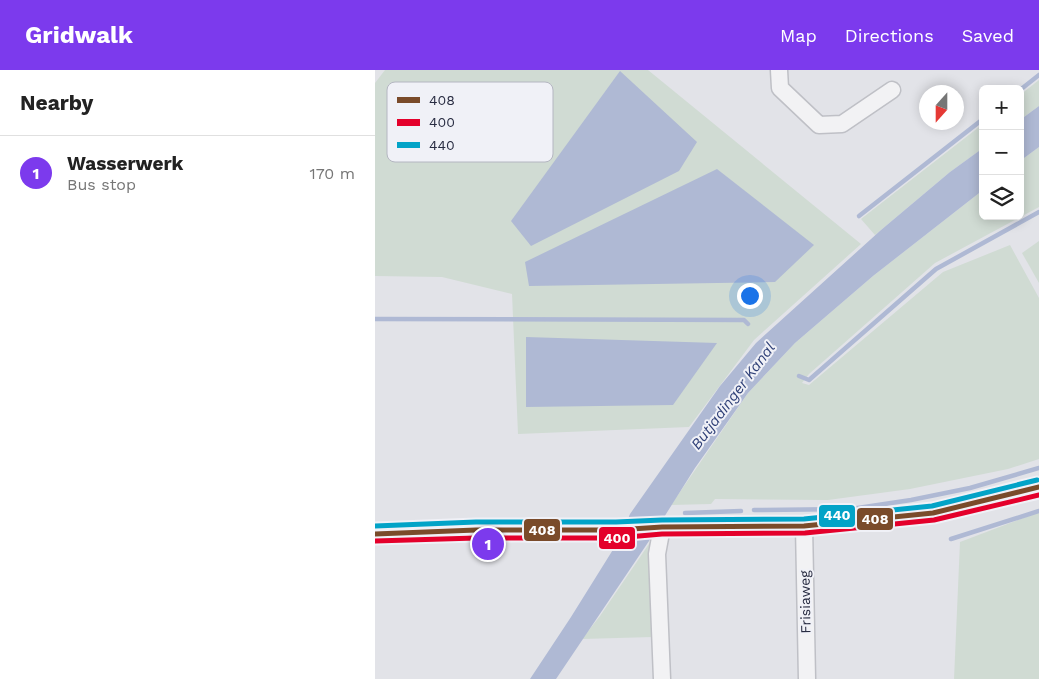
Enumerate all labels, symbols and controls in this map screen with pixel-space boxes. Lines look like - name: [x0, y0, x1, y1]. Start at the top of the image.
- text: Gridwalk: [25, 21, 133, 49]
- text: Map: [780, 25, 817, 46]
- text: Directions: [845, 25, 934, 46]
- text: Saved: [962, 25, 1014, 46]
- legend: [387, 82, 553, 162]
- north arrow: [919, 85, 964, 130]
- map controls: [979, 85, 1024, 220]
- button: +: [979, 85, 1024, 130]
- text: Nearby: [20, 90, 93, 115]
- text: 408: [429, 92, 455, 108]
- text: 400: [429, 114, 455, 130]
- button: −: [979, 130, 1024, 175]
- text: 440: [429, 137, 455, 153]
- text: Wasserwerk: [67, 152, 183, 175]
- text: 1: [33, 164, 39, 183]
- text: 170 m: [309, 164, 355, 183]
- text: Bus stop: [67, 175, 136, 194]
- button: layers: [979, 175, 1024, 220]
- your location: [737, 283, 763, 309]
- water label: Butjadinger Kanal: [687, 339, 779, 453]
- line badge: 440: [818, 504, 856, 528]
- text: 440: [823, 507, 851, 523]
- line badge: 408: [856, 507, 894, 531]
- text: 408: [862, 511, 889, 527]
- line badge: 408: [523, 518, 561, 542]
- text: 408: [529, 522, 556, 538]
- pin: 1: [472, 525, 504, 563]
- line badge: 400: [598, 526, 636, 550]
- text: 400: [603, 530, 631, 546]
- street label: Frisiaweg: [796, 570, 814, 634]

